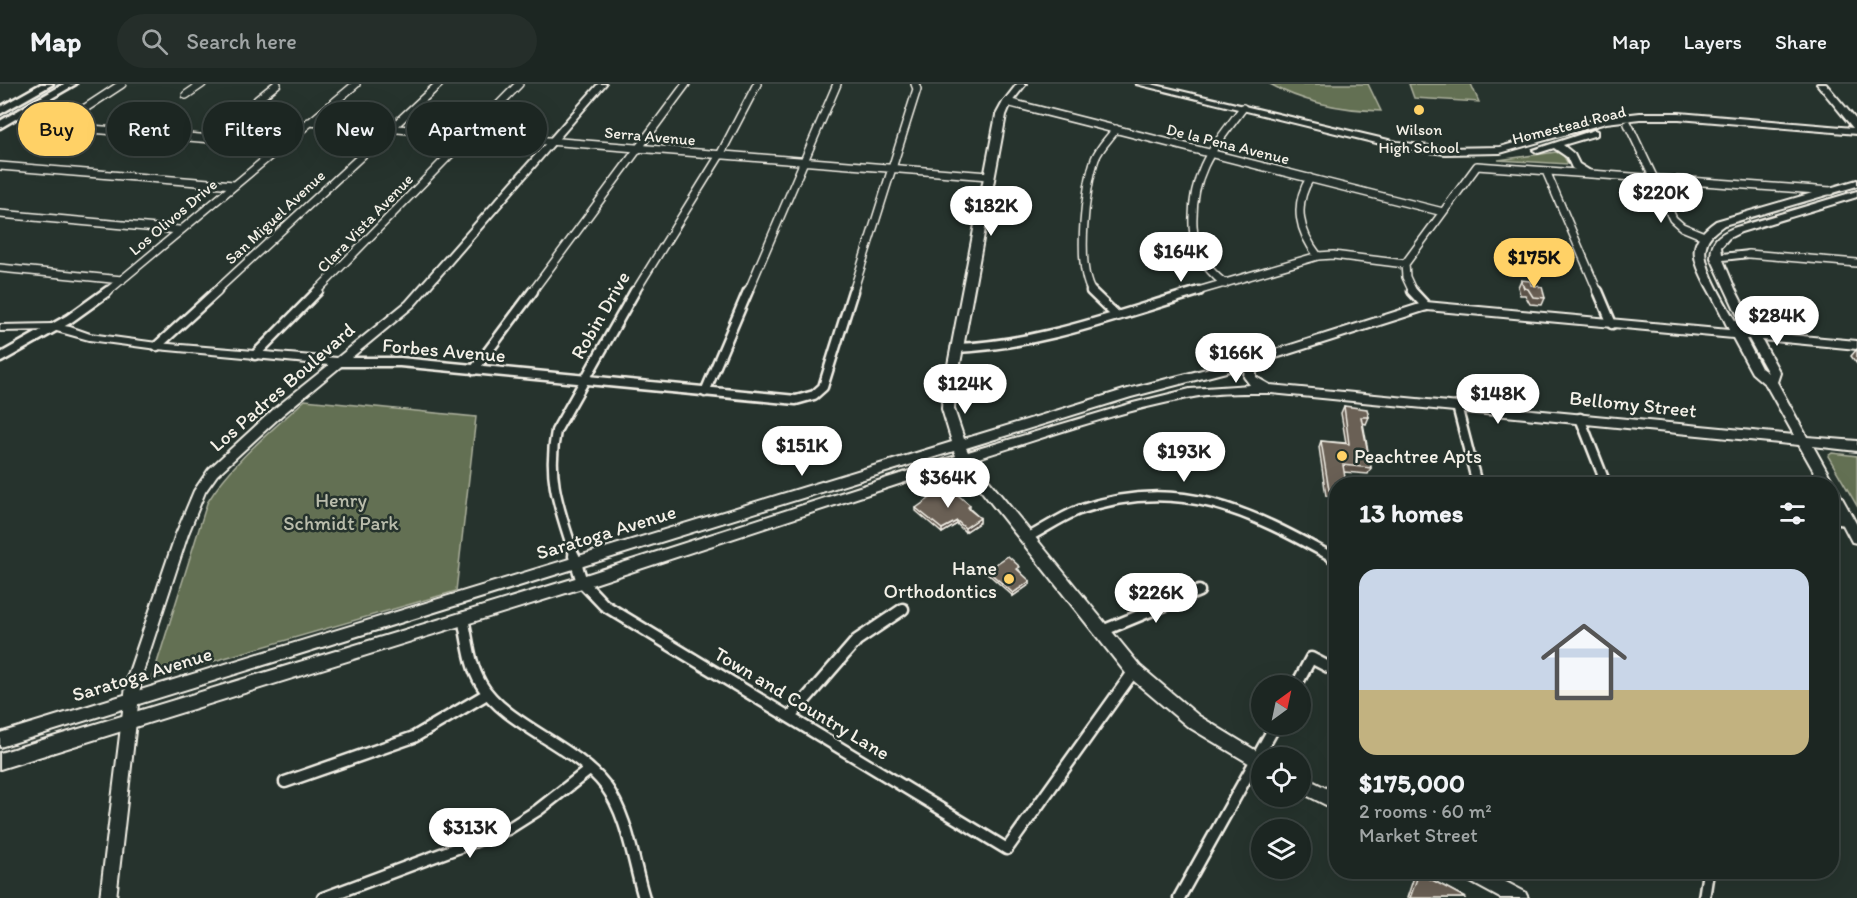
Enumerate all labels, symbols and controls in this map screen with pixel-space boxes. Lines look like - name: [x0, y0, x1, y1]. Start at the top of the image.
- search box: [117, 14, 537, 68]
- text: Map: [30, 24, 81, 58]
- icon: search: [138, 25, 171, 58]
- text: Search here: [186, 28, 297, 55]
- text: Map: [1612, 29, 1651, 54]
- text: Layers: [1684, 29, 1742, 54]
- text: Share: [1775, 29, 1827, 54]
- chip: Buy: [18, 102, 95, 156]
- chip: Rent: [107, 102, 191, 156]
- chip: Filters: [203, 102, 303, 156]
- chip: New: [315, 102, 395, 156]
- chip: Apartment: [407, 102, 547, 156]
- street label: Homestead Road: [1510, 102, 1628, 148]
- marker: Wilson High School: [1412, 103, 1426, 117]
- street label: De la Pena Avenue: [1165, 120, 1291, 168]
- place label: Wilson High School: [1378, 120, 1460, 157]
- street label: Serra Avenue: [604, 123, 696, 149]
- street label: San Miguel Avenue: [221, 166, 329, 268]
- street label: Clara Vista Avenue: [313, 170, 417, 276]
- pin: $220K: [1619, 173, 1703, 224]
- street label: Los Olivos Drive: [125, 175, 221, 259]
- text: $220K: [1633, 180, 1689, 204]
- pin: $182K: [949, 186, 1033, 237]
- text: $182K: [964, 193, 1018, 217]
- pin: $164K: [1139, 232, 1223, 283]
- pin: $175K: [1492, 238, 1576, 289]
- text: $164K: [1154, 239, 1208, 263]
- text: $175K: [1508, 245, 1560, 269]
- street label: Robin Drive: [565, 267, 635, 363]
- pin: $284K: [1735, 296, 1819, 347]
- text: $284K: [1749, 303, 1805, 327]
- street label: Los Padres Boulevard: [205, 317, 360, 457]
- street label: Forbes Avenue: [381, 333, 507, 367]
- pin: $166K: [1194, 333, 1278, 384]
- text: $166K: [1209, 340, 1263, 364]
- pin: $124K: [923, 364, 1007, 415]
- text: $124K: [938, 371, 992, 395]
- pin: $148K: [1456, 374, 1540, 425]
- text: $148K: [1470, 381, 1526, 405]
- street label: Bellomy Street: [1568, 385, 1698, 423]
- pin: $151K: [760, 426, 844, 477]
- pin: $193K: [1142, 432, 1226, 483]
- text: $151K: [776, 433, 828, 457]
- text: $193K: [1157, 439, 1211, 463]
- place label: Peachtree Apts: [1354, 444, 1482, 468]
- marker: Peachtree Apts: [1335, 449, 1349, 463]
- pin: $364K: [906, 458, 990, 509]
- text: $364K: [920, 465, 976, 489]
- park label: Henry Schmidt Park: [283, 488, 399, 535]
- text: 13 homes: [1359, 497, 1463, 529]
- icon: filters: [1776, 497, 1809, 530]
- street label: Saratoga Avenue: [533, 499, 679, 565]
- place label: Hane Orthodontics: [883, 556, 997, 603]
- marker: Hane Orthodontics: [1002, 572, 1016, 586]
- pin: $226K: [1114, 573, 1198, 624]
- text: $226K: [1129, 580, 1183, 604]
- icon: home: [1530, 608, 1638, 716]
- street label: Saratoga Avenue: [69, 641, 215, 707]
- street label: Town and Country Lane: [710, 641, 894, 765]
- north arrow: [1251, 675, 1311, 735]
- map controls: [1251, 675, 1311, 879]
- button: locate: [1251, 747, 1311, 807]
- text: $175,000: [1359, 767, 1465, 799]
- text: 2 rooms · 60 m²: [1359, 799, 1492, 823]
- pin: $313K: [428, 808, 512, 859]
- text: $313K: [443, 815, 497, 839]
- button: layers: [1251, 819, 1311, 879]
- text: Market Street: [1359, 823, 1478, 847]

